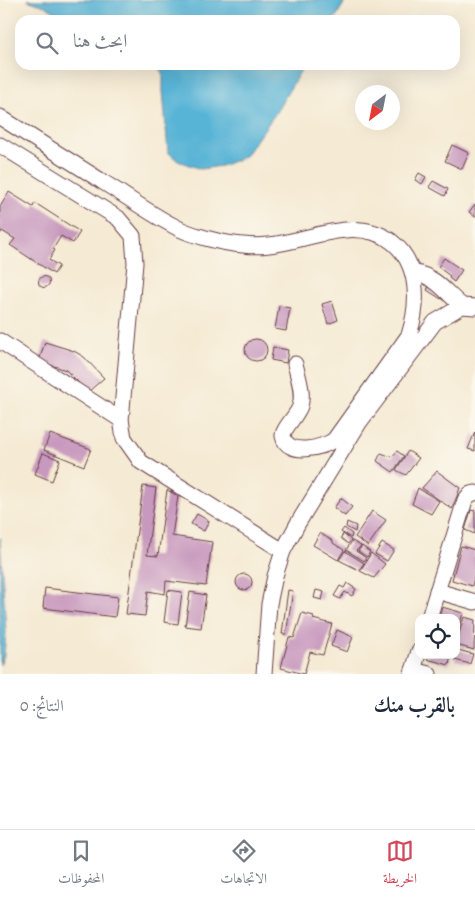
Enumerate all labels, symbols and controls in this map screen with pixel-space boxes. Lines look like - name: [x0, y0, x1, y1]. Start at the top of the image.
- search box: [15, 15, 460, 70]
- text: ابحث هنا: [73, 28, 127, 54]
- icon: search: [33, 29, 61, 57]
- north arrow: [355, 85, 400, 130]
- map controls: [415, 614, 460, 659]
- button: locate: [415, 614, 460, 659]
- text: بالقرب منك: [374, 691, 455, 719]
- text: النتائج: 0: [20, 695, 64, 717]
- tab: المحفوظات: [58, 837, 104, 892]
- tab: الاتجاهات: [220, 837, 267, 892]
- tab: الخريطة: [383, 837, 417, 892]

